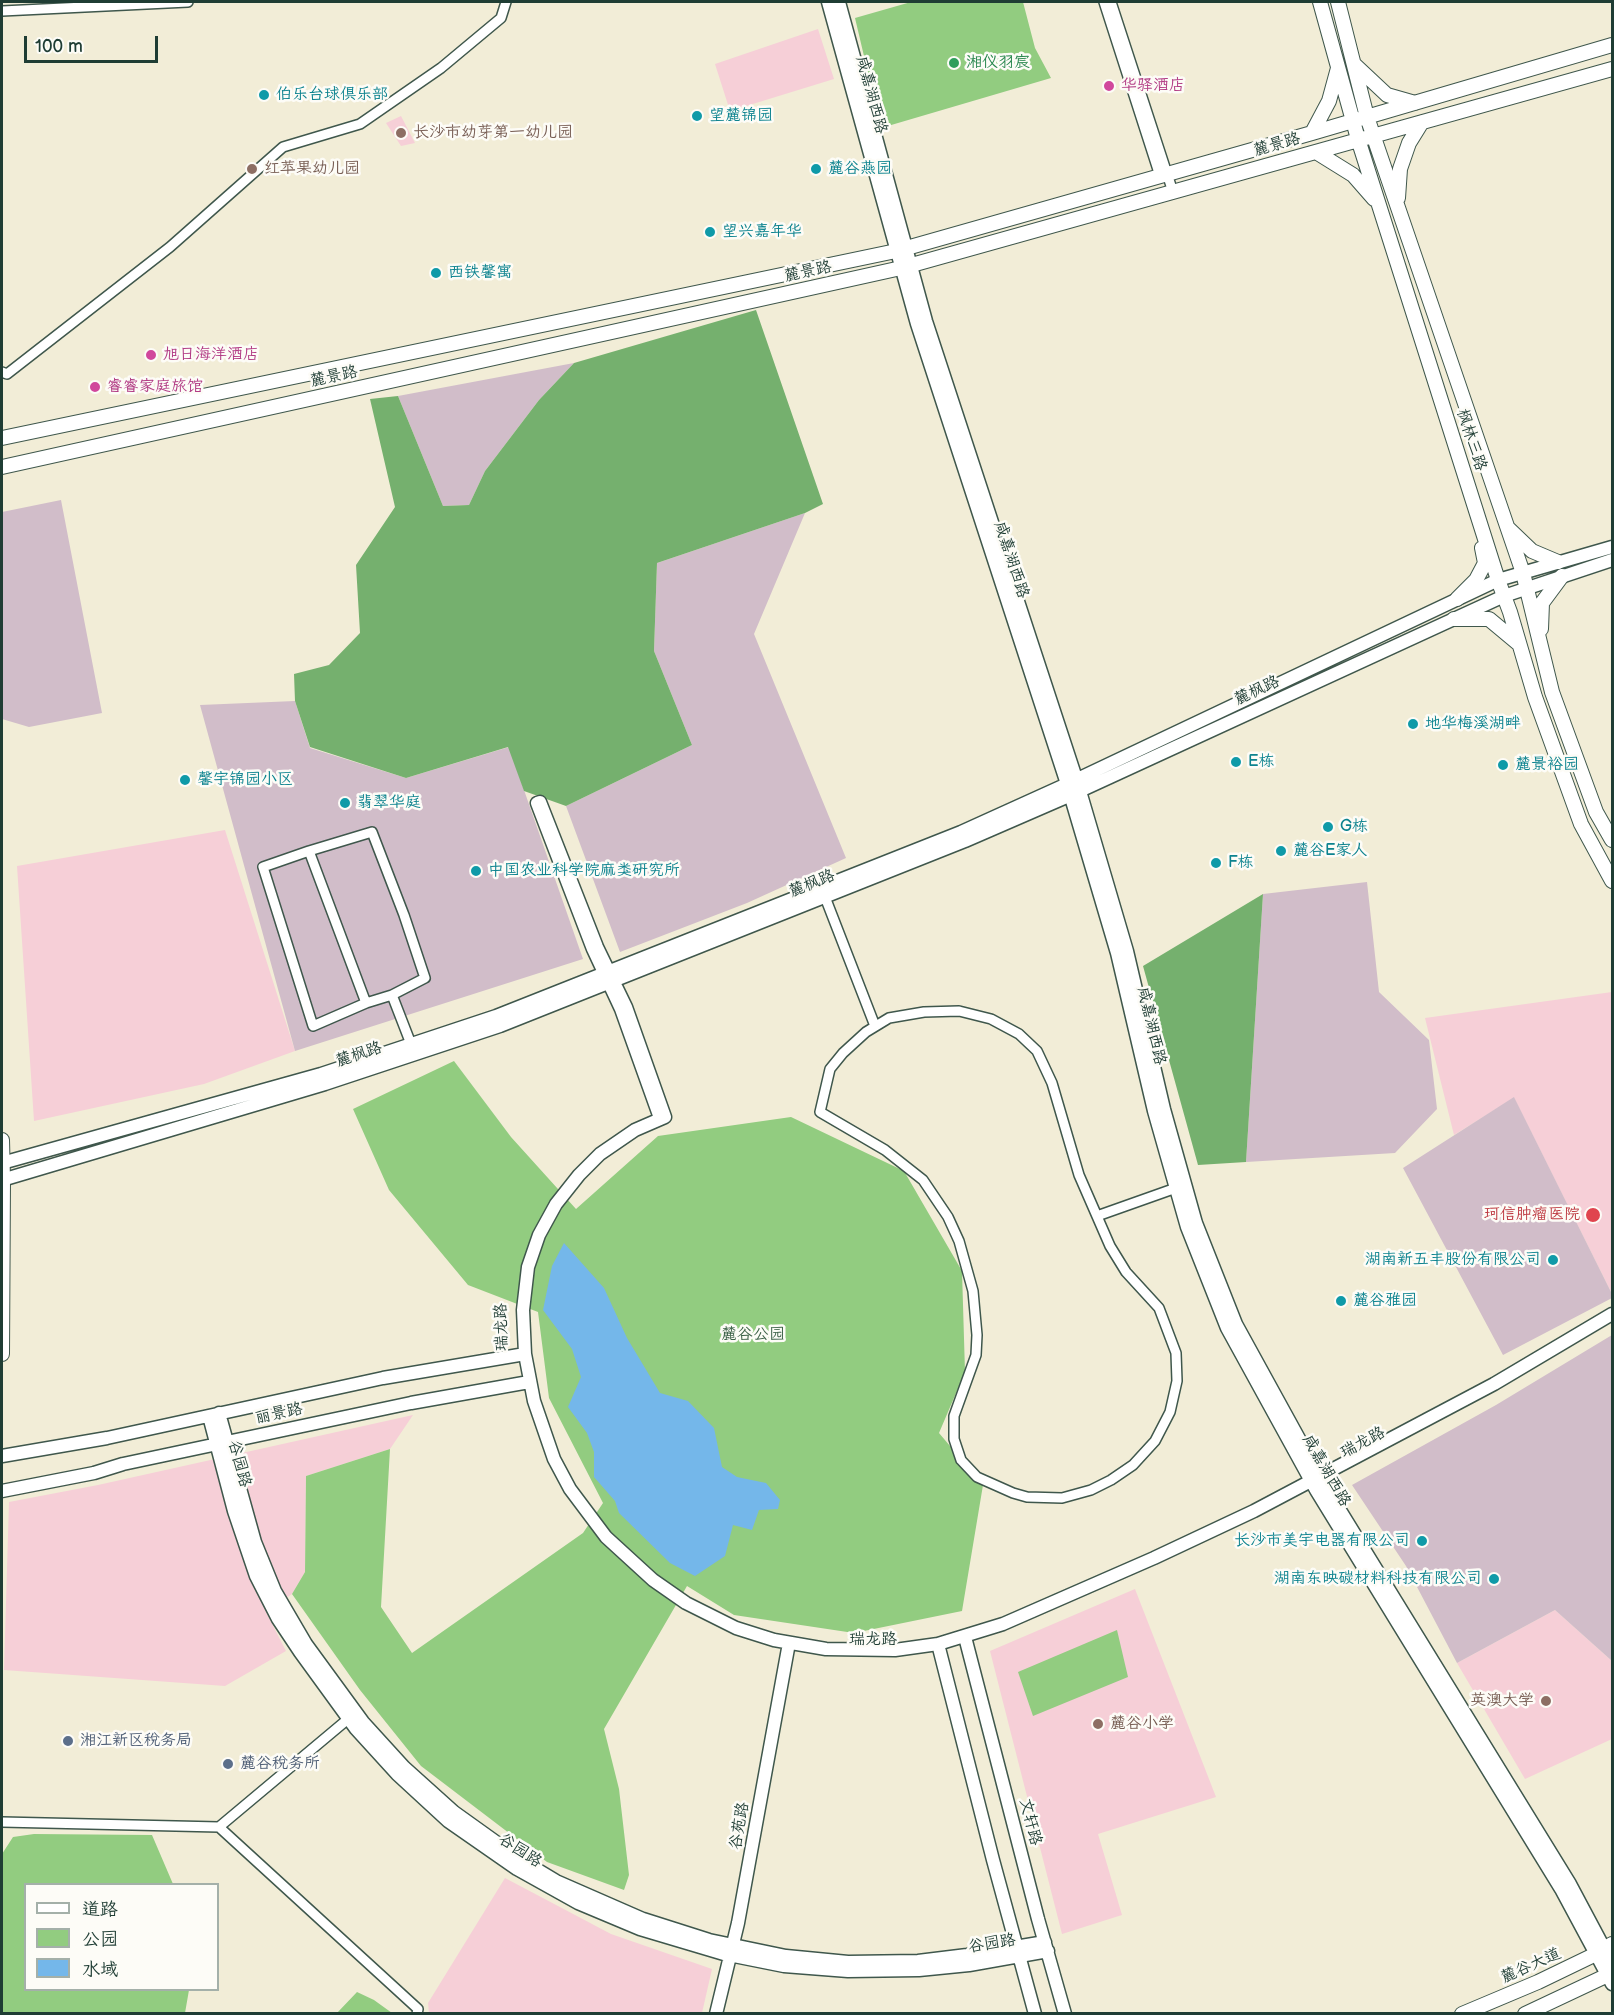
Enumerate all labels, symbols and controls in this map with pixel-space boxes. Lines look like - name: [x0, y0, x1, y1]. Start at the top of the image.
- scale bar: [27, 24, 160, 62]
- text: 100 m: [35, 36, 83, 57]
- place label: 湘仪羽宸: [966, 53, 1030, 73]
- street label: 咸嘉湖西路: [851, 54, 891, 136]
- marker: 湘仪羽宸: [947, 56, 961, 70]
- place label: 华驿酒店: [1121, 76, 1185, 96]
- marker: 华驿酒店: [1102, 79, 1116, 93]
- place label: 伯乐台球俱乐部: [276, 85, 388, 105]
- marker: 伯乐台球俱乐部: [257, 88, 271, 102]
- place label: 望麓锦园: [709, 106, 773, 126]
- marker: 望麓锦园: [690, 109, 704, 123]
- place label: 长沙市幼芽第一幼儿园: [413, 123, 573, 143]
- marker: 长沙市幼芽第一幼儿园: [394, 126, 408, 140]
- street label: 麓景路: [1251, 129, 1303, 161]
- place label: 红苹果幼儿园: [264, 159, 360, 179]
- place label: 麓谷燕园: [828, 159, 892, 179]
- marker: 红苹果幼儿园: [245, 162, 259, 176]
- marker: 麓谷燕园: [809, 162, 823, 176]
- place label: 望兴嘉年华: [722, 222, 802, 242]
- marker: 望兴嘉年华: [703, 225, 717, 239]
- street label: 麓景路: [783, 258, 833, 286]
- place label: 西铁馨寓: [448, 263, 512, 283]
- marker: 西铁馨寓: [429, 266, 443, 280]
- place label: 旭日海洋酒店: [163, 345, 259, 365]
- marker: 旭日海洋酒店: [144, 348, 158, 362]
- street label: 麓景路: [309, 363, 359, 391]
- place label: 睿睿家庭旅馆: [107, 377, 203, 397]
- marker: 睿睿家庭旅馆: [88, 380, 102, 394]
- street label: 枫林三路: [1452, 407, 1490, 473]
- street label: 咸嘉湖西路: [990, 519, 1032, 601]
- street label: 麓枫路: [1231, 672, 1283, 710]
- place label: 地华梅溪湖畔: [1425, 714, 1521, 734]
- marker: 地华梅溪湖畔: [1406, 717, 1420, 731]
- place label: E栋: [1248, 752, 1275, 772]
- marker: E栋: [1229, 755, 1243, 769]
- place label: 麓景裕园: [1515, 755, 1579, 775]
- marker: 麓景裕园: [1496, 758, 1510, 772]
- place label: 馨宇锦园小区: [197, 770, 293, 790]
- marker: 馨宇锦园小区: [178, 773, 192, 787]
- place label: 翡翠华庭: [357, 793, 421, 813]
- marker: 翡翠华庭: [338, 796, 352, 810]
- place label: G栋: [1340, 817, 1368, 837]
- marker: G栋: [1321, 820, 1335, 834]
- place label: 麓谷E家人: [1293, 841, 1368, 861]
- marker: 麓谷E家人: [1274, 844, 1288, 858]
- place label: F栋: [1228, 853, 1254, 873]
- marker: F栋: [1209, 856, 1223, 870]
- place label: 中国农业科学院麻类研究所: [488, 861, 680, 881]
- marker: 中国农业科学院麻类研究所: [469, 864, 483, 878]
- street label: 麓枫路: [786, 866, 838, 902]
- street label: 咸嘉湖西路: [1133, 985, 1169, 1067]
- street label: 麓枫路: [333, 1038, 385, 1072]
- place label: 珂信肿瘤医院: [1484, 1205, 1580, 1225]
- marker: 珂信肿瘤医院: [1584, 1206, 1602, 1224]
- place label: 湖南新五丰股份有限公司: [1365, 1250, 1541, 1270]
- marker: 湖南新五丰股份有限公司: [1546, 1253, 1560, 1267]
- place label: 麓谷雅园: [1353, 1291, 1417, 1311]
- marker: 麓谷雅园: [1334, 1294, 1348, 1308]
- street label: 瑞龙路: [492, 1303, 512, 1351]
- park label: 麓谷公园: [721, 1325, 785, 1345]
- street label: 丽景路: [254, 1400, 304, 1428]
- street label: 瑞龙路: [1337, 1423, 1389, 1463]
- street label: 咸嘉湖西路: [1298, 1432, 1354, 1510]
- street label: 谷园路: [224, 1438, 254, 1490]
- place label: 长沙市美宇电器有限公司: [1234, 1531, 1410, 1551]
- marker: 长沙市美宇电器有限公司: [1415, 1534, 1429, 1548]
- place label: 湖南东映碳材料科技有限公司: [1274, 1569, 1482, 1589]
- marker: 湖南东映碳材料科技有限公司: [1487, 1572, 1501, 1586]
- street label: 瑞龙路: [849, 1630, 897, 1650]
- place label: 英澳大学: [1470, 1691, 1534, 1711]
- marker: 英澳大学: [1539, 1694, 1553, 1708]
- place label: 麓谷小学: [1110, 1714, 1174, 1734]
- marker: 麓谷小学: [1091, 1717, 1105, 1731]
- place label: 湘江新区税务局: [80, 1731, 192, 1751]
- marker: 湘江新区税务局: [61, 1734, 75, 1748]
- place label: 麓谷税务所: [240, 1754, 320, 1774]
- marker: 麓谷税务所: [221, 1757, 235, 1771]
- street label: 文轩路: [1015, 1796, 1045, 1848]
- street label: 谷苑路: [726, 1801, 754, 1851]
- street label: 谷园路: [495, 1830, 545, 1872]
- legend: [24, 1883, 219, 1991]
- text: 道路: [82, 1899, 118, 1920]
- text: 公园: [82, 1929, 118, 1950]
- street label: 谷园路: [967, 1931, 1017, 1957]
- street label: 麓谷大道: [1498, 1944, 1564, 1988]
- text: 水域: [82, 1959, 118, 1980]

